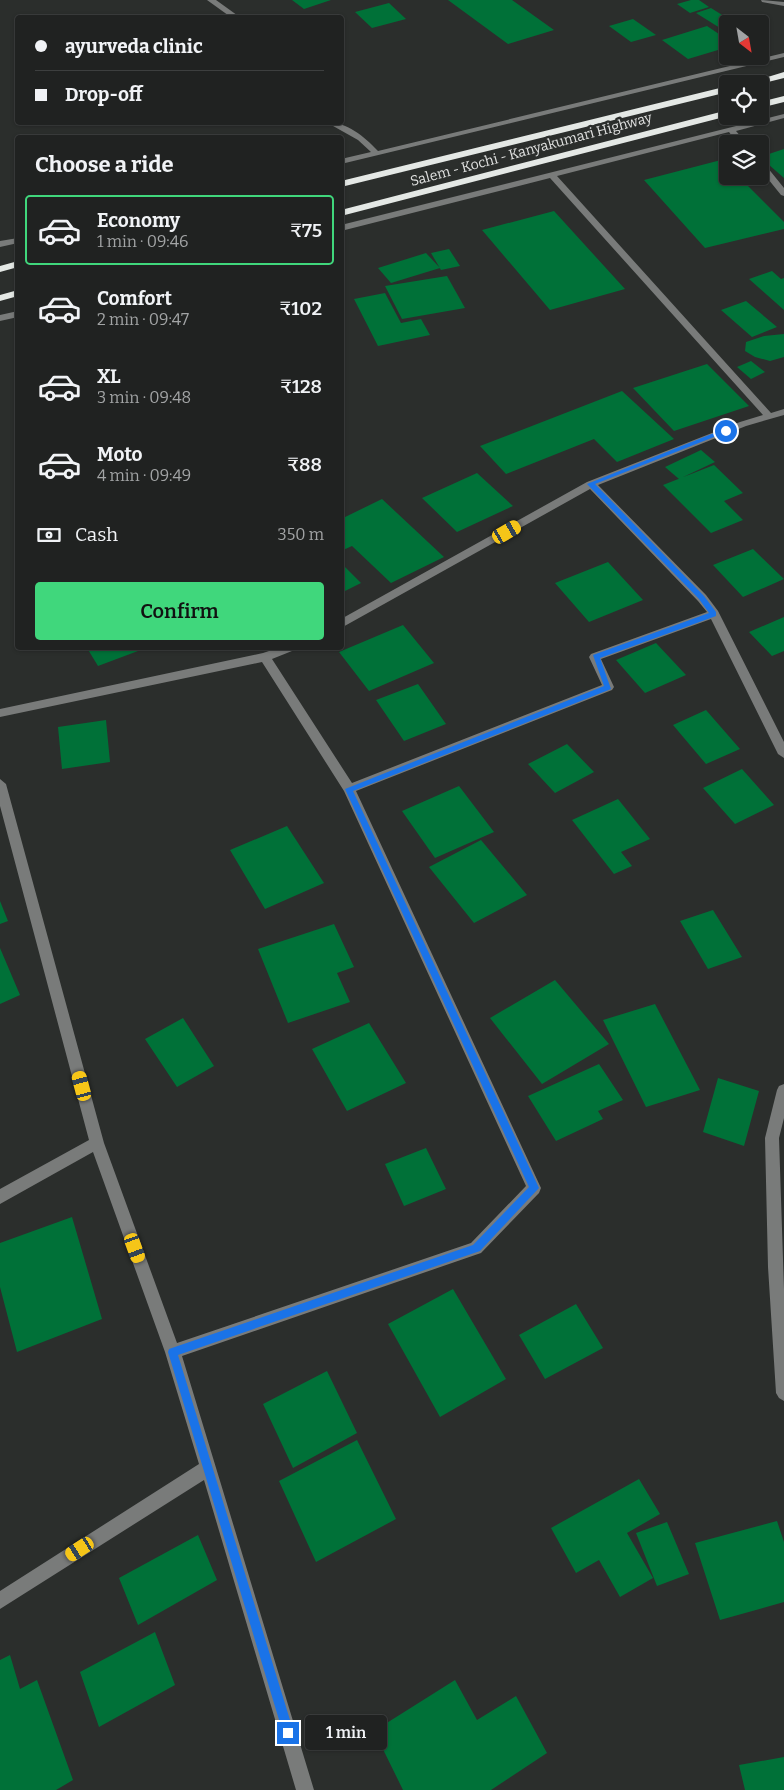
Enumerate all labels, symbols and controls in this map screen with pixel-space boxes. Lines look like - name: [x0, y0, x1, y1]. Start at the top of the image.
- north arrow: [719, 15, 769, 65]
- map controls: [719, 15, 769, 185]
- text: ayurveda clinic: [65, 35, 203, 58]
- button: locate: [719, 75, 769, 125]
- text: Drop-off: [65, 83, 143, 106]
- street label: Salem - Kochi - Kanyakumari Highway: [408, 109, 654, 190]
- button: layers: [719, 135, 769, 185]
- text: Choose a ride: [35, 151, 174, 178]
- icon: car: [37, 208, 82, 253]
- text: Economy: [97, 209, 180, 232]
- text: ₹75: [290, 219, 322, 242]
- text: 1 min · 09:46: [97, 232, 188, 251]
- icon: car: [37, 286, 82, 331]
- text: Comfort: [97, 287, 172, 310]
- text: ₹102: [279, 297, 322, 320]
- text: 2 min · 09:47: [97, 310, 189, 329]
- icon: car: [37, 364, 82, 409]
- text: XL: [97, 365, 121, 388]
- text: ₹128: [280, 375, 322, 398]
- text: 3 min · 09:48: [97, 388, 191, 407]
- route start: [715, 420, 737, 442]
- icon: car: [37, 442, 82, 487]
- text: Moto: [97, 443, 143, 466]
- text: ₹88: [287, 453, 322, 476]
- text: 4 min · 09:49: [97, 466, 191, 485]
- car: [490, 518, 523, 546]
- icon: cash: [35, 521, 63, 549]
- text: Cash: [75, 523, 118, 546]
- text: 350 m: [278, 525, 324, 544]
- button: Confirm: [35, 582, 324, 640]
- car: [70, 1070, 93, 1102]
- car: [122, 1231, 147, 1265]
- car: [63, 1535, 96, 1563]
- callout: 1 min: [306, 1716, 388, 1750]
- route end: [277, 1722, 299, 1744]
- text: 1 min: [326, 1723, 366, 1742]

